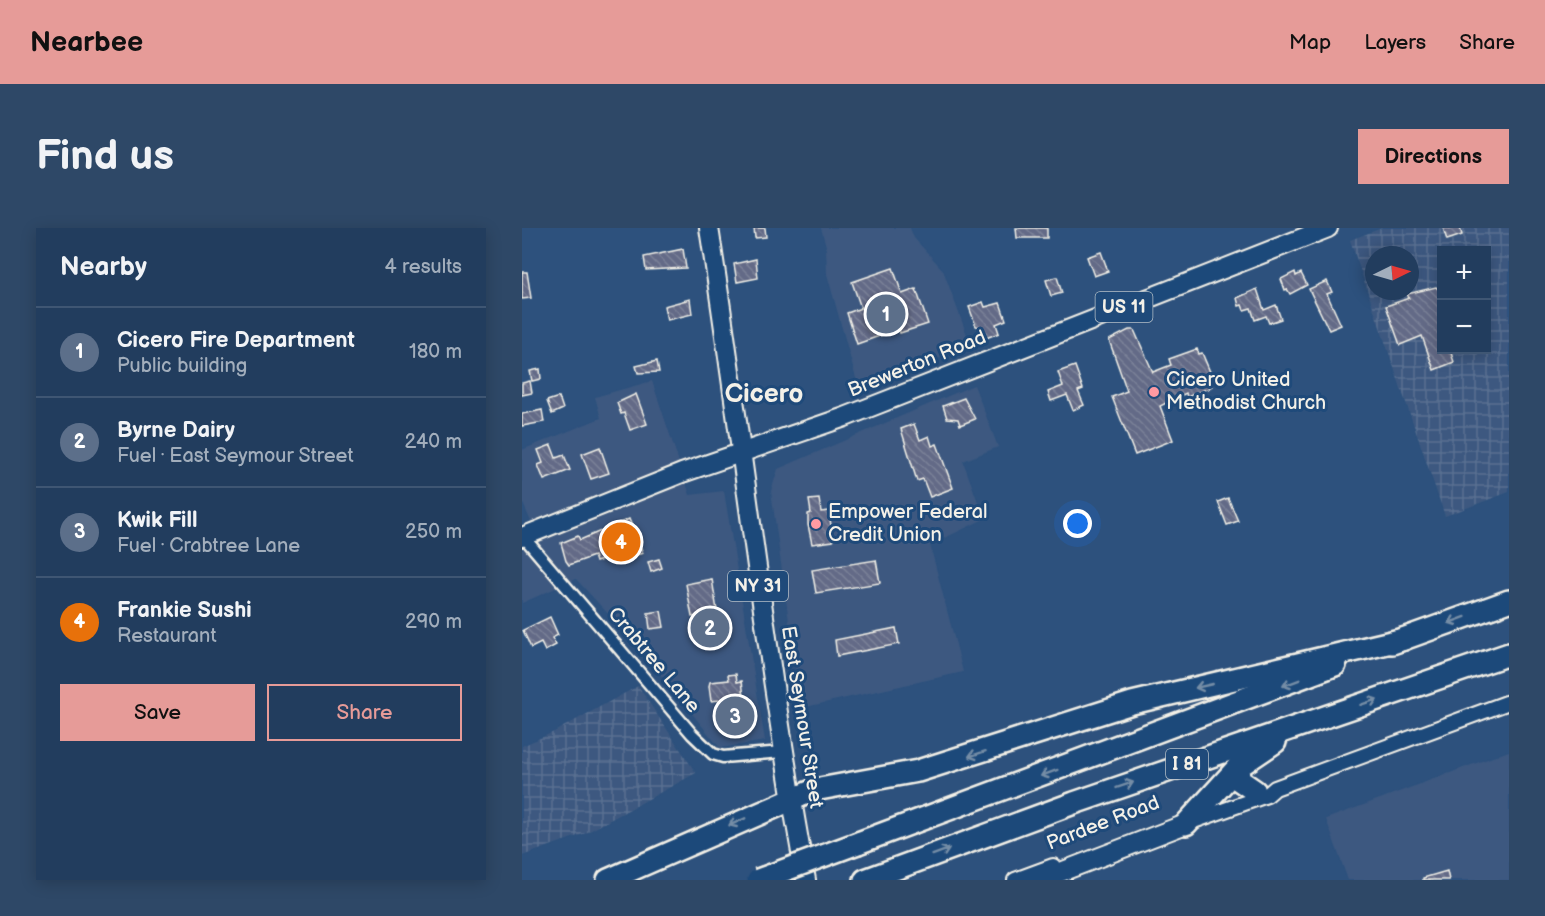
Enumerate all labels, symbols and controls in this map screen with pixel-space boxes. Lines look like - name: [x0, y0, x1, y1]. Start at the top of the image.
- text: Nearbee: [30, 26, 143, 59]
- text: Map: [1289, 30, 1331, 55]
- text: Layers: [1364, 30, 1426, 55]
- text: Share: [1459, 30, 1515, 55]
- button: Directions: [1358, 129, 1509, 184]
- text: Find us: [36, 131, 174, 182]
- north arrow: [1365, 246, 1419, 300]
- map controls: [1437, 246, 1491, 354]
- button: +: [1437, 246, 1491, 300]
- text: Nearby: [60, 252, 147, 283]
- text: 4 results: [384, 255, 462, 279]
- pin: 1: [866, 292, 906, 337]
- road number: US 11: [1096, 292, 1152, 322]
- button: −: [1437, 300, 1491, 354]
- street label: Brewerton Road: [844, 325, 990, 403]
- text: Cicero Fire Department: [117, 327, 355, 354]
- text: 1: [75, 340, 84, 364]
- text: 180 m: [409, 340, 462, 364]
- text: Public building: [117, 354, 247, 378]
- place label: Cicero United Methodist Church: [1166, 368, 1326, 415]
- district label: Cicero: [725, 379, 803, 410]
- marker: Cicero United Methodist Church: [1147, 385, 1161, 399]
- text: Byrne Dairy: [117, 417, 235, 444]
- text: 2: [74, 430, 85, 454]
- text: 240 m: [405, 430, 462, 454]
- text: Fuel · East Seymour Street: [117, 444, 354, 468]
- place label: Empower Federal Credit Union: [828, 500, 987, 547]
- text: Kwik Fill: [117, 507, 197, 534]
- your location: [1063, 509, 1092, 538]
- marker: Empower Federal Credit Union: [809, 517, 823, 531]
- text: 3: [74, 520, 85, 544]
- text: 250 m: [405, 520, 462, 544]
- pin: 4: [602, 520, 640, 564]
- text: Fuel · Crabtree Lane: [117, 534, 300, 558]
- road number: NY 31: [728, 571, 788, 601]
- text: Frankie Sushi: [117, 597, 252, 624]
- street label: Crabtree Lane: [603, 602, 705, 718]
- pin: 2: [690, 606, 729, 650]
- text: 4: [74, 610, 85, 634]
- text: 290 m: [405, 610, 462, 634]
- one-way arrow: [1448, 615, 1466, 626]
- text: Restaurant: [117, 624, 217, 648]
- street label: East Seymour Street: [776, 624, 828, 810]
- one-way arrow: [1282, 678, 1301, 689]
- one-way arrow: [1195, 681, 1214, 693]
- button: Save: [60, 684, 255, 741]
- button: Share: [267, 684, 462, 741]
- pin: 3: [716, 694, 754, 738]
- one-way arrow: [1359, 696, 1378, 707]
- one-way arrow: [968, 749, 987, 760]
- road number: I 81: [1166, 749, 1208, 779]
- one-way arrow: [1040, 768, 1059, 779]
- one-way arrow: [1115, 779, 1133, 790]
- street label: Pardee Road: [1043, 790, 1163, 856]
- one-way arrow: [729, 816, 747, 828]
- one-way arrow: [931, 845, 950, 856]

